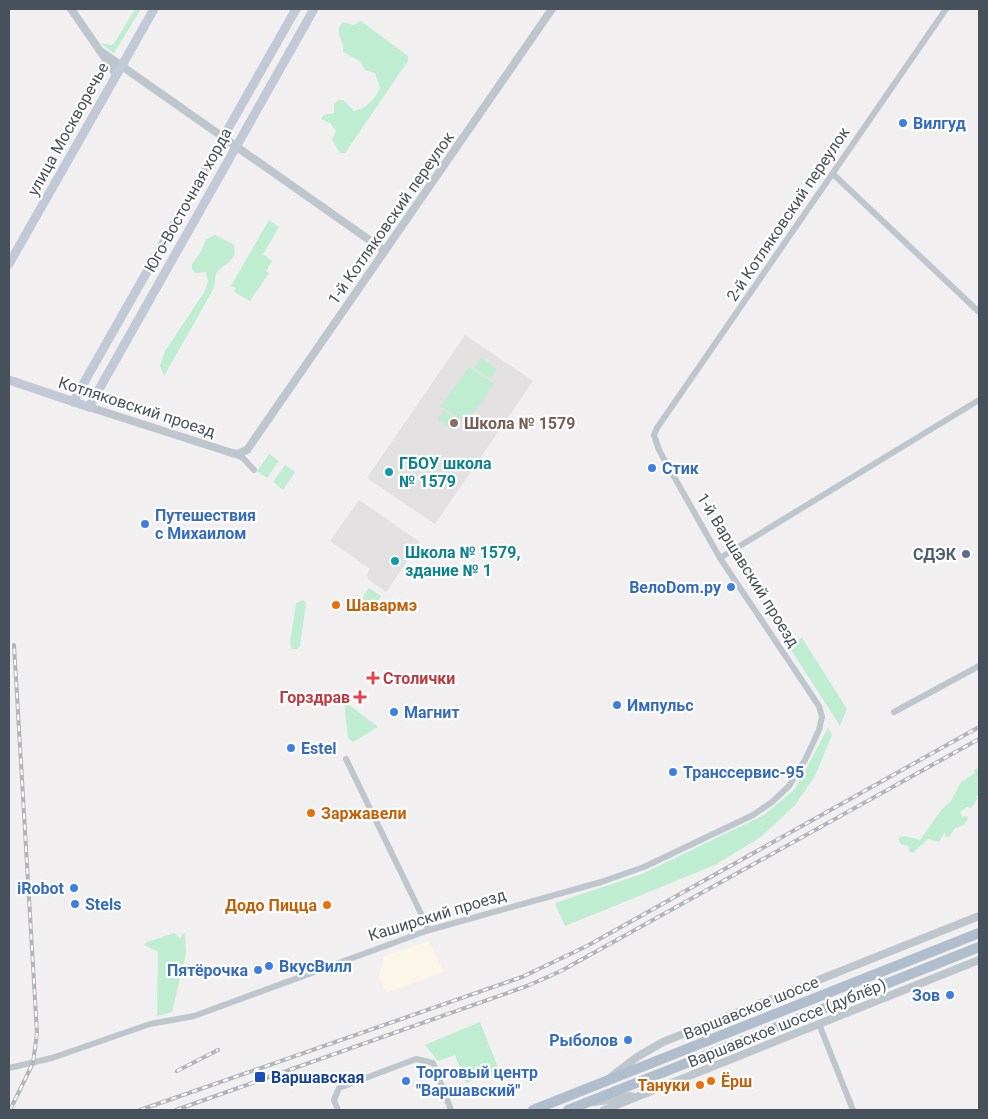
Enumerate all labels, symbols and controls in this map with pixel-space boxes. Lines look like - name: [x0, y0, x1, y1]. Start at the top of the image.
- street label: улица Москворечье: [23, 59, 113, 199]
- place label: Вилгуд: [913, 114, 966, 133]
- marker: Вилгуд: [897, 117, 909, 129]
- street label: 2-й Котляковский переулок: [722, 123, 854, 305]
- street label: Юго-Восточная хорда: [140, 125, 236, 275]
- street label: 1-й Котляковский переулок: [324, 128, 458, 308]
- street label: Котляковский проезд: [56, 373, 218, 441]
- place label: Школа № 1579: [464, 414, 575, 433]
- marker: Школа № 1579: [448, 417, 460, 429]
- place label: ГБОУ школа № 1579: [399, 454, 492, 491]
- place label: Стик: [662, 459, 700, 478]
- marker: Стик: [646, 462, 658, 474]
- marker: ГБОУ школа № 1579: [383, 466, 395, 478]
- street label: 1-й Варшавский проезд: [693, 489, 803, 651]
- place label: Путешествия с Михаилом: [155, 506, 256, 543]
- marker: Путешествия с Михаилом: [139, 518, 151, 530]
- place label: Школа № 1579, здание № 1: [405, 543, 520, 580]
- place label: СДЭК: [913, 545, 957, 564]
- marker: СДЭК: [960, 548, 972, 560]
- marker: Школа № 1579, здание № 1: [389, 555, 401, 567]
- place label: ВелоDom.ру: [629, 578, 722, 597]
- marker: ВелоDom.ру: [725, 581, 737, 593]
- place label: Шавармэ: [346, 596, 417, 615]
- marker: Шавармэ: [330, 599, 342, 611]
- place label: Столички: [383, 669, 455, 688]
- marker: Столички: [367, 672, 379, 684]
- place label: Горздрав: [280, 688, 350, 707]
- marker: Горздрав: [354, 691, 366, 703]
- place label: Импульс: [627, 696, 693, 715]
- marker: Импульс: [611, 699, 623, 711]
- place label: Магнит: [404, 703, 460, 722]
- marker: Магнит: [388, 706, 400, 718]
- place label: Estel: [301, 739, 337, 758]
- marker: Estel: [285, 742, 297, 754]
- place label: Транссервис-95: [683, 763, 804, 782]
- marker: Транссервис-95: [667, 766, 679, 778]
- place label: Заржавели: [321, 804, 406, 823]
- marker: Заржавели: [305, 807, 317, 819]
- place label: iRobot: [17, 879, 65, 898]
- marker: iRobot: [68, 882, 80, 894]
- street label: Каширский проезд: [366, 885, 509, 945]
- place label: Stels: [85, 895, 121, 914]
- place label: Додо Пицца: [225, 896, 317, 915]
- marker: Stels: [69, 898, 81, 910]
- marker: Додо Пицца: [321, 899, 333, 911]
- place label: ВкусВилл: [279, 957, 352, 976]
- marker: ВкусВилл: [263, 960, 275, 972]
- place label: Пятёрочка: [167, 961, 248, 980]
- marker: Пятёрочка: [252, 964, 264, 976]
- street label: Варшавское шоссе: [681, 972, 821, 1044]
- street label: Варшавское шоссе (дублёр): [685, 974, 889, 1072]
- place label: Зов: [912, 986, 940, 1005]
- marker: Зов: [944, 989, 956, 1001]
- place label: Рыболов: [549, 1031, 618, 1050]
- marker: Рыболов: [622, 1034, 634, 1046]
- place label: Торговый центр "Варшавский": [416, 1063, 538, 1100]
- place label: Варшавская: [271, 1068, 364, 1087]
- marker: Варшавская: [253, 1070, 267, 1084]
- place label: Ёрш: [721, 1072, 752, 1091]
- marker: Торговый центр "Варшавский": [400, 1075, 412, 1087]
- marker: Ёрш: [705, 1075, 717, 1087]
- place label: Тануки: [638, 1076, 690, 1095]
- marker: Тануки: [694, 1079, 706, 1091]

